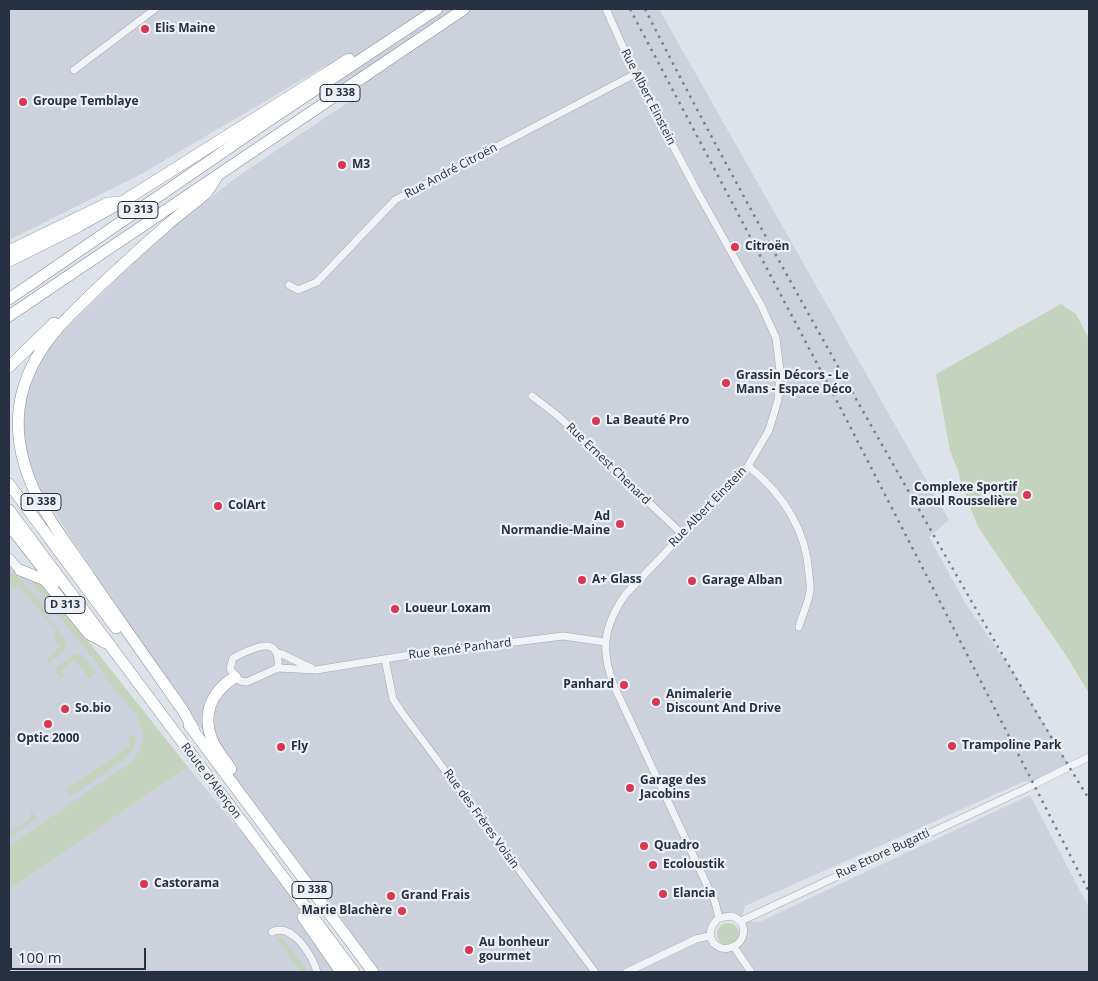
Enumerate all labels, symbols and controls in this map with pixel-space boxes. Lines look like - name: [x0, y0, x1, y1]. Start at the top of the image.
- place label: Elis Maine: [155, 22, 215, 36]
- marker: Elis Maine: [139, 23, 151, 35]
- street label: Rue Albert Einstein: [618, 47, 678, 147]
- road number: D 338: [320, 85, 360, 102]
- place label: Groupe Temblaye: [33, 95, 138, 109]
- marker: Groupe Temblaye: [17, 96, 29, 108]
- street label: Rue André Citroën: [402, 141, 500, 201]
- place label: M3: [352, 158, 370, 172]
- marker: M3: [336, 159, 348, 171]
- road number: D 313: [118, 202, 158, 218]
- place label: Citroën: [745, 240, 789, 254]
- marker: Citroën: [729, 241, 741, 253]
- place label: Grassin Décors - Le Mans - Espace Déco: [736, 369, 852, 397]
- marker: Grassin Décors - Le Mans - Espace Déco: [720, 377, 732, 389]
- place label: La Beauté Pro: [606, 414, 689, 428]
- marker: La Beauté Pro: [590, 415, 602, 427]
- street label: Rue Ernest Chenard: [563, 420, 653, 508]
- street label: Rue Albert Einstein: [666, 464, 750, 550]
- place label: Complexe Sportif Raoul Rousselière: [911, 481, 1017, 509]
- marker: Complexe Sportif Raoul Rousselière: [1021, 489, 1033, 501]
- road number: D 338: [21, 494, 61, 511]
- place label: ColArt: [228, 499, 266, 513]
- marker: ColArt: [212, 500, 224, 512]
- place label: Ad Normandie-Maine: [501, 510, 610, 538]
- marker: Ad Normandie-Maine: [614, 518, 626, 530]
- place label: A+ Glass: [592, 573, 642, 587]
- marker: A+ Glass: [576, 574, 588, 586]
- place label: Garage Alban: [702, 574, 782, 588]
- marker: Garage Alban: [686, 575, 698, 587]
- road number: D 313: [45, 596, 85, 614]
- place label: Loueur Loxam: [405, 602, 491, 616]
- marker: Loueur Loxam: [389, 603, 401, 615]
- street label: Rue René Panhard: [408, 636, 512, 662]
- place label: Panhard: [563, 678, 614, 692]
- marker: Panhard: [618, 679, 630, 691]
- place label: Animalerie Discount And Drive: [666, 688, 781, 716]
- marker: Animalerie Discount And Drive: [650, 696, 662, 708]
- place label: So.bio: [75, 702, 111, 716]
- marker: So.bio: [59, 703, 71, 715]
- marker: Optic 2000: [42, 718, 54, 730]
- place label: Optic 2000: [17, 732, 79, 746]
- place label: Trampoline Park: [962, 739, 1062, 753]
- street label: Route d'Alençon: [178, 740, 244, 822]
- place label: Fly: [291, 740, 308, 754]
- marker: Trampoline Park: [946, 740, 958, 752]
- marker: Fly: [275, 741, 287, 753]
- street label: Rue des Frères Voisin: [440, 766, 522, 872]
- place label: Garage des Jacobins: [640, 774, 706, 802]
- marker: Garage des Jacobins: [624, 782, 636, 794]
- street label: Rue Ettore Bugatti: [834, 826, 932, 882]
- place label: Quadro: [654, 839, 699, 853]
- marker: Quadro: [638, 840, 650, 852]
- place label: Ecoloustik: [663, 858, 725, 872]
- marker: Ecoloustik: [647, 859, 659, 871]
- place label: Castorama: [154, 877, 219, 891]
- marker: Castorama: [138, 878, 150, 890]
- road number: D 338: [292, 882, 332, 898]
- place label: Elancia: [673, 887, 716, 901]
- marker: Elancia: [657, 888, 669, 900]
- place label: Grand Frais: [401, 889, 470, 903]
- marker: Grand Frais: [385, 890, 397, 902]
- place label: Marie Blachère: [301, 904, 392, 918]
- marker: Marie Blachère: [396, 905, 408, 917]
- place label: Au bonheur gourmet: [479, 936, 550, 964]
- scale bar: [12, 938, 149, 970]
- marker: Au bonheur gourmet: [463, 944, 475, 956]
- text: 100 m: [18, 947, 62, 967]

